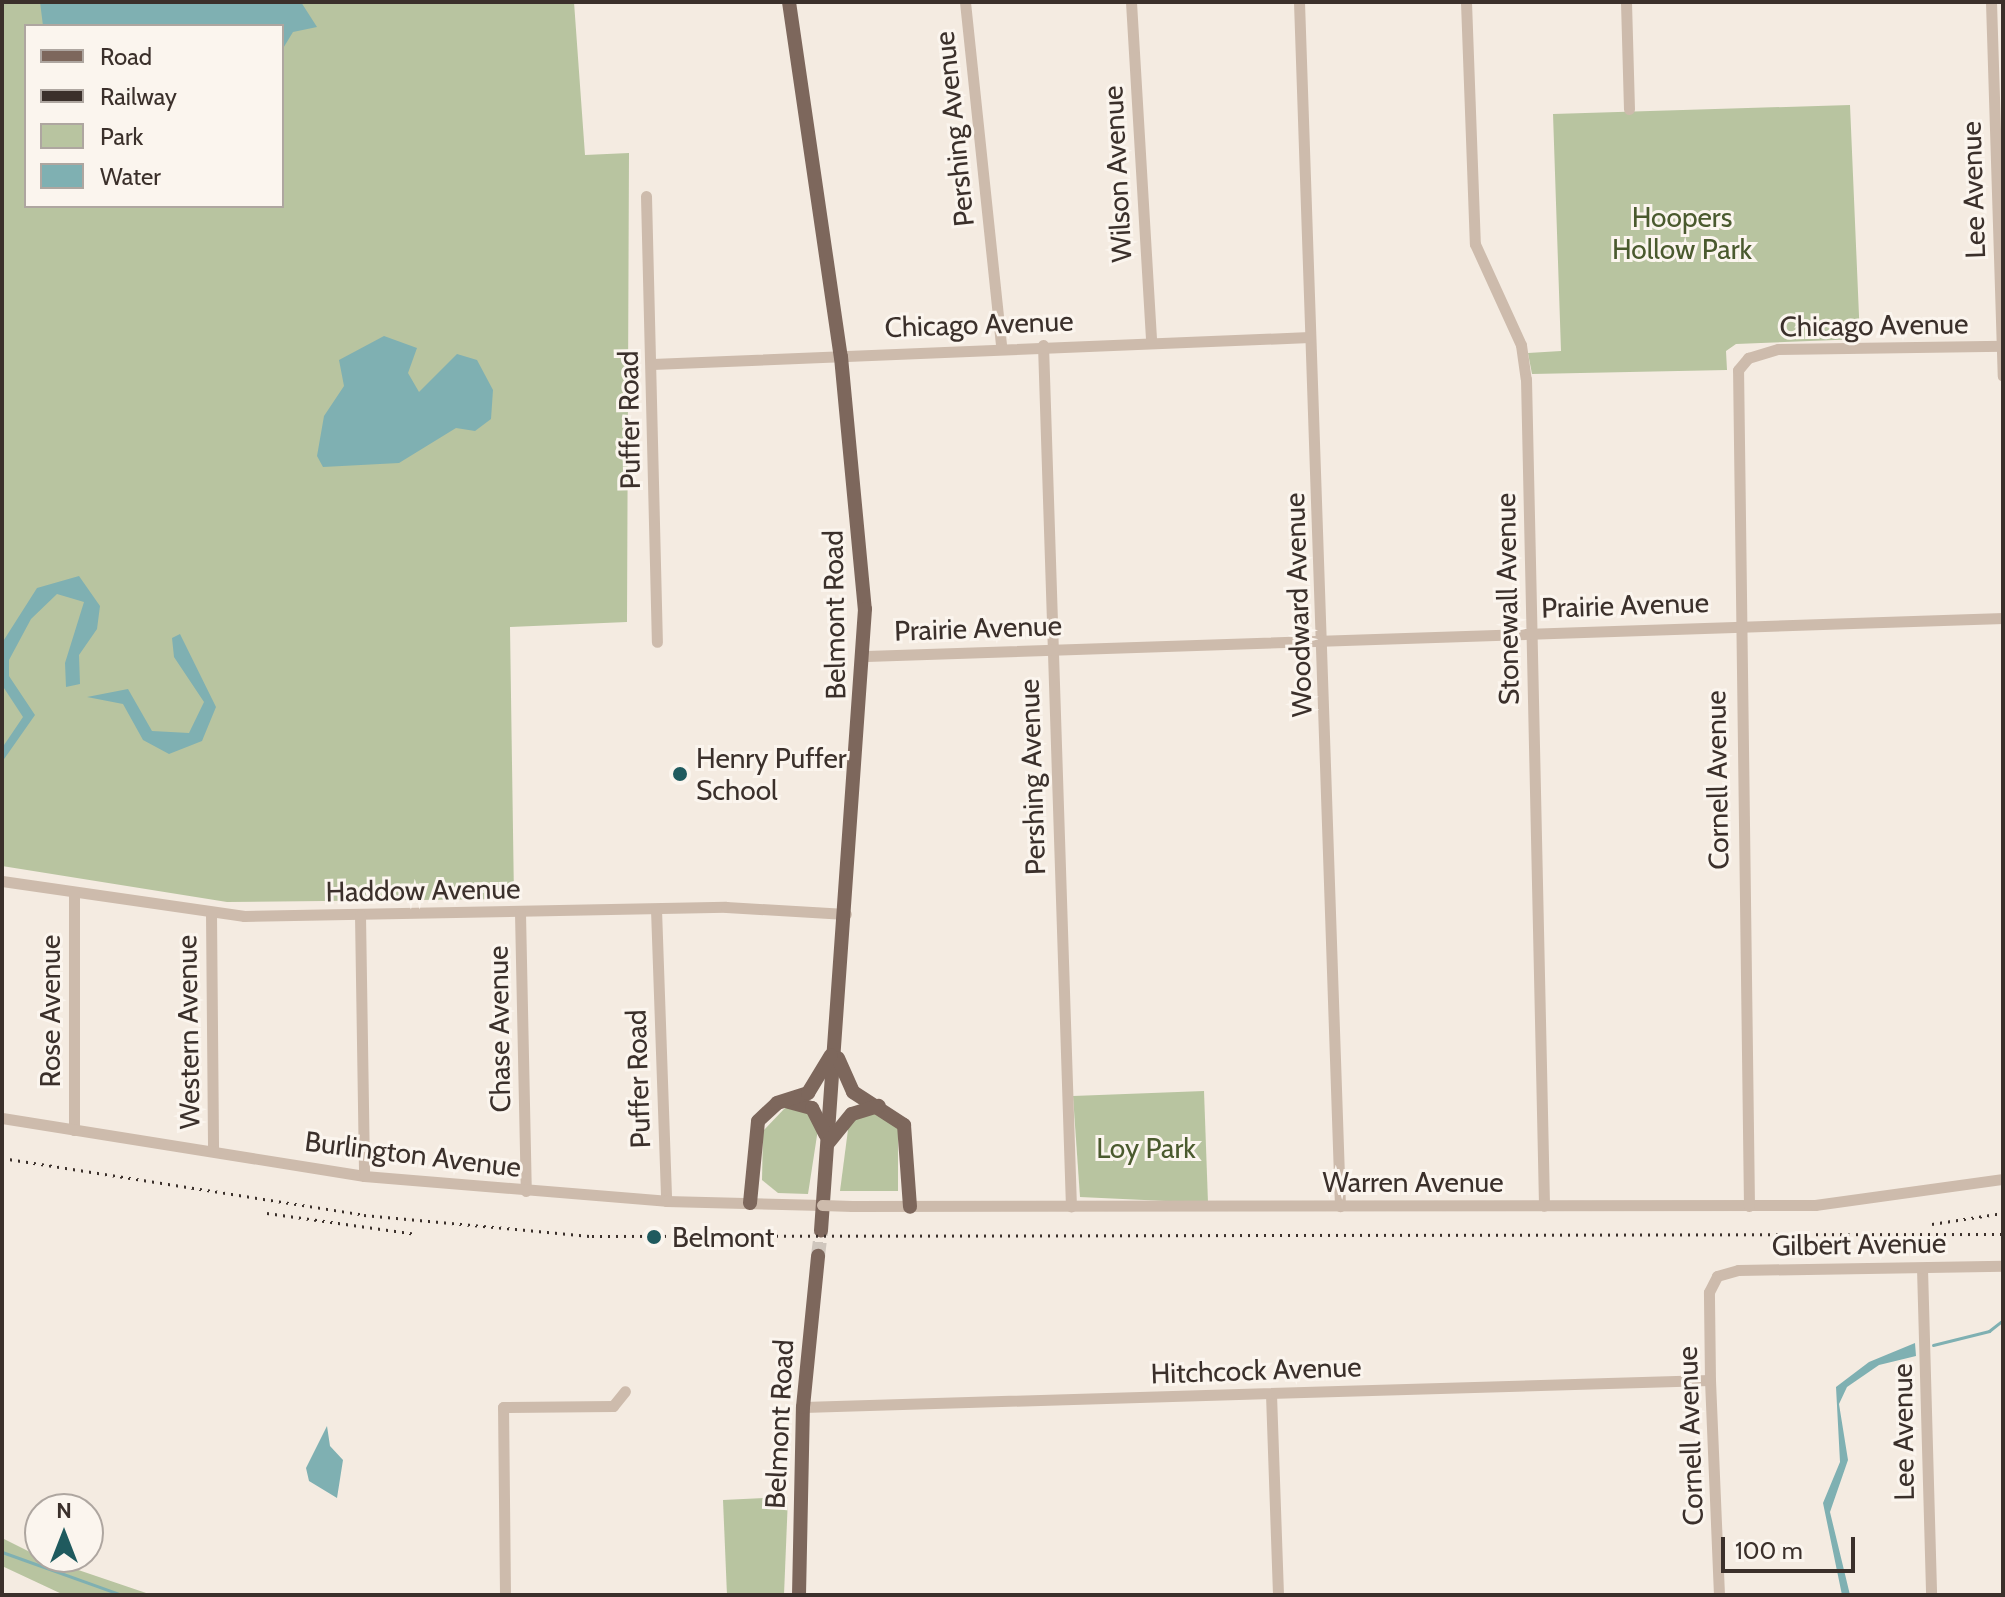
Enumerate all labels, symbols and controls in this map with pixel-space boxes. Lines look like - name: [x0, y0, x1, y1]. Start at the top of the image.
- legend: [24, 24, 284, 208]
- street label: Pershing Avenue: [927, 30, 981, 228]
- text: Road: [100, 42, 152, 71]
- text: Railway: [100, 82, 177, 111]
- street label: Wilson Avenue: [1096, 85, 1138, 263]
- street label: Lee Avenue: [1954, 121, 1992, 259]
- text: Park: [100, 122, 143, 151]
- text: Water: [100, 162, 161, 191]
- park label: Hoopers Hollow Park: [1612, 200, 1752, 266]
- street label: Chicago Avenue: [884, 304, 1074, 344]
- street label: Chicago Avenue: [1779, 307, 1969, 343]
- street label: Puffer Road: [611, 350, 647, 490]
- street label: Woodward Avenue: [1277, 492, 1319, 718]
- street label: Stonewall Avenue: [1488, 492, 1526, 706]
- street label: Belmont Road: [816, 530, 852, 700]
- street label: Prairie Avenue: [1540, 585, 1710, 625]
- street label: Prairie Avenue: [893, 608, 1063, 648]
- street label: Pershing Avenue: [1012, 678, 1052, 876]
- street label: Cornell Avenue: [1699, 690, 1735, 870]
- place label: Henry Puffer School: [696, 741, 847, 807]
- marker: Henry Puffer School: [671, 765, 689, 783]
- street label: Haddow Avenue: [325, 872, 521, 908]
- street label: Western Avenue: [170, 934, 206, 1130]
- street label: Rose Avenue: [33, 935, 67, 1087]
- street label: Chase Avenue: [481, 945, 517, 1113]
- street label: Puffer Road: [619, 1009, 657, 1149]
- street label: Burlington Avenue: [303, 1124, 523, 1184]
- park label: Loy Park: [1096, 1131, 1196, 1165]
- street label: Warren Avenue: [1322, 1165, 1504, 1199]
- place label: Belmont: [672, 1220, 774, 1254]
- marker: Belmont: [643, 1226, 665, 1248]
- street label: Gilbert Avenue: [1772, 1226, 1946, 1262]
- street label: Belmont Road: [758, 1338, 800, 1510]
- street label: Cornell Avenue: [1670, 1346, 1710, 1526]
- street label: Hitchcock Avenue: [1150, 1350, 1362, 1390]
- street label: Lee Avenue: [1885, 1363, 1921, 1501]
- north arrow: [24, 1493, 104, 1573]
- text: N: [56, 1497, 72, 1524]
- scale bar: [1725, 1521, 1859, 1571]
- text: 100 m: [1735, 1536, 1803, 1565]

